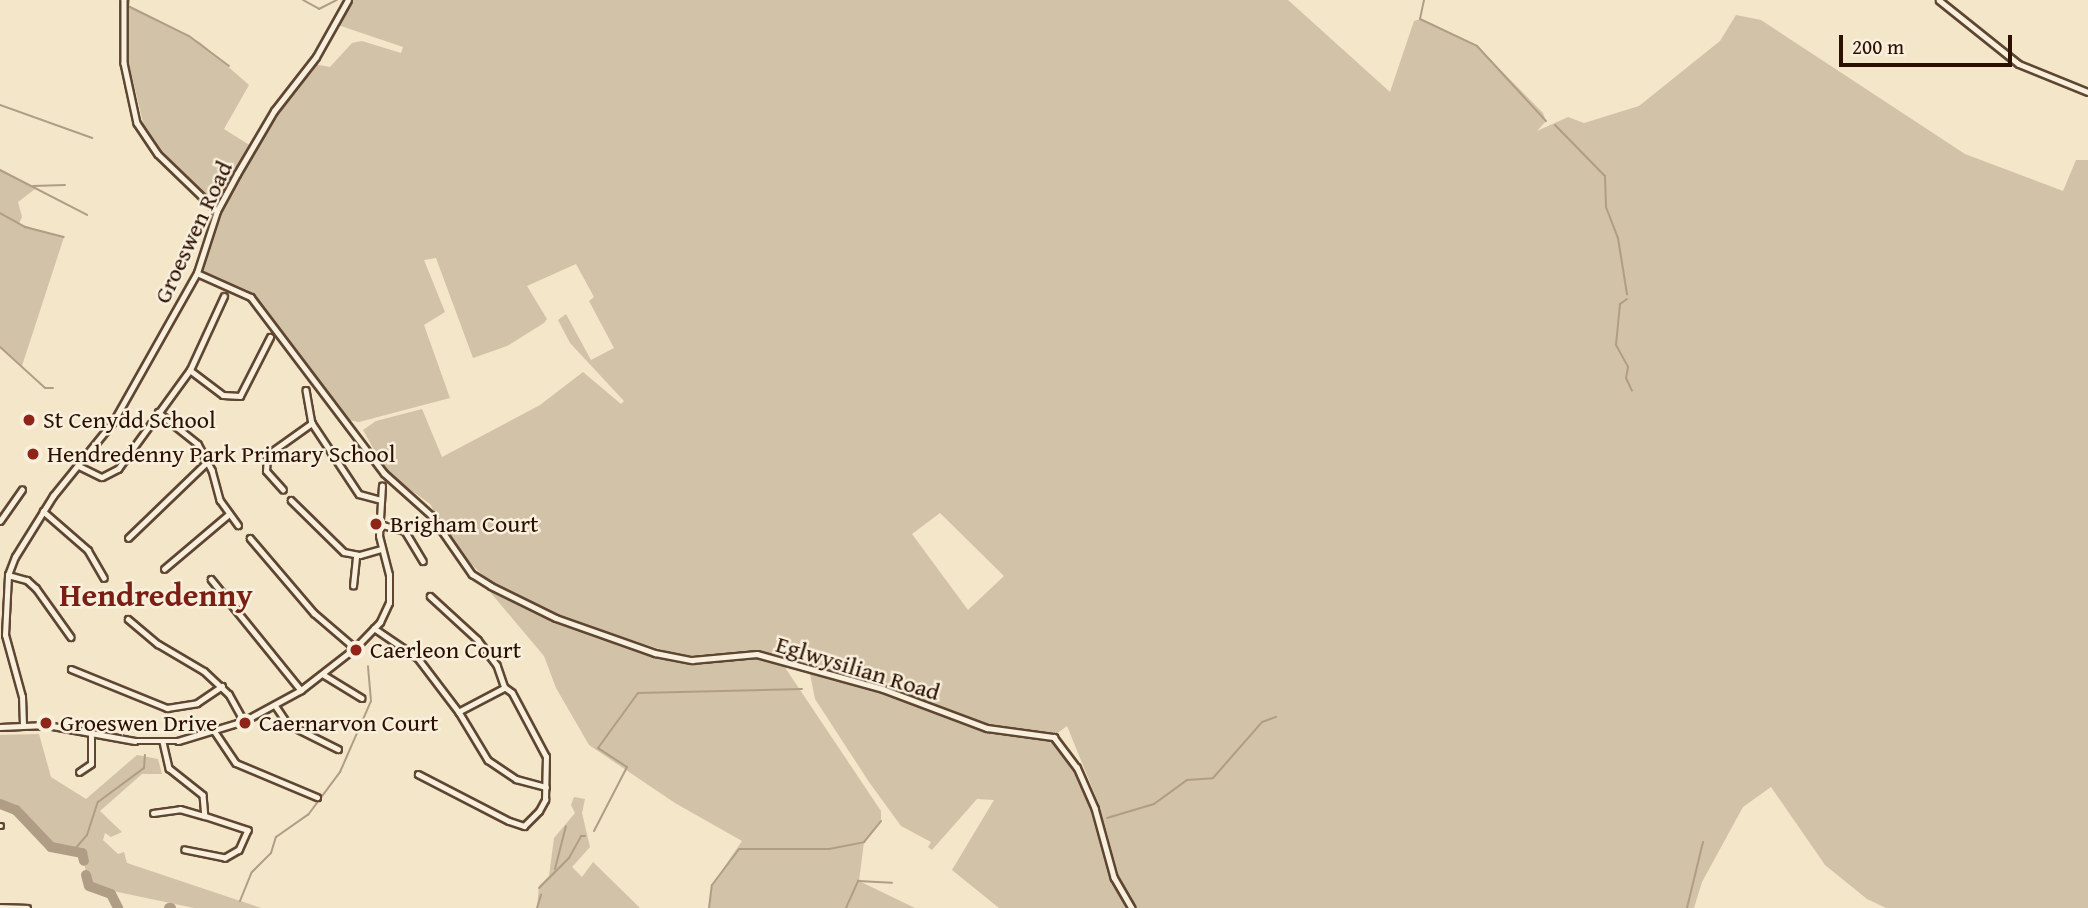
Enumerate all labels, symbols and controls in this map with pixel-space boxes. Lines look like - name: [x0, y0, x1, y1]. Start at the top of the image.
- scale bar: [1843, 21, 2016, 65]
- text: 200 m: [1852, 31, 1904, 62]
- street label: Groeswen Road: [148, 156, 238, 308]
- place label: St Cenydd School: [43, 406, 216, 434]
- marker: St Cenydd School: [21, 412, 37, 428]
- place label: Hendredenny Park Primary School: [47, 440, 395, 468]
- marker: Hendredenny Park Primary School: [25, 446, 41, 462]
- place label: Brigham Court: [390, 510, 539, 538]
- marker: Brigham Court: [368, 516, 384, 532]
- district label: Hendredenny: [59, 576, 253, 614]
- street label: Eglwysilian Road: [773, 629, 943, 707]
- place label: Caerleon Court: [370, 636, 521, 664]
- marker: Caerleon Court: [348, 642, 364, 658]
- place label: Groeswen Drive: [60, 709, 217, 737]
- place label: Caernarvon Court: [259, 709, 438, 737]
- marker: Groeswen Drive: [38, 715, 54, 731]
- marker: Caernarvon Court: [237, 715, 253, 731]

